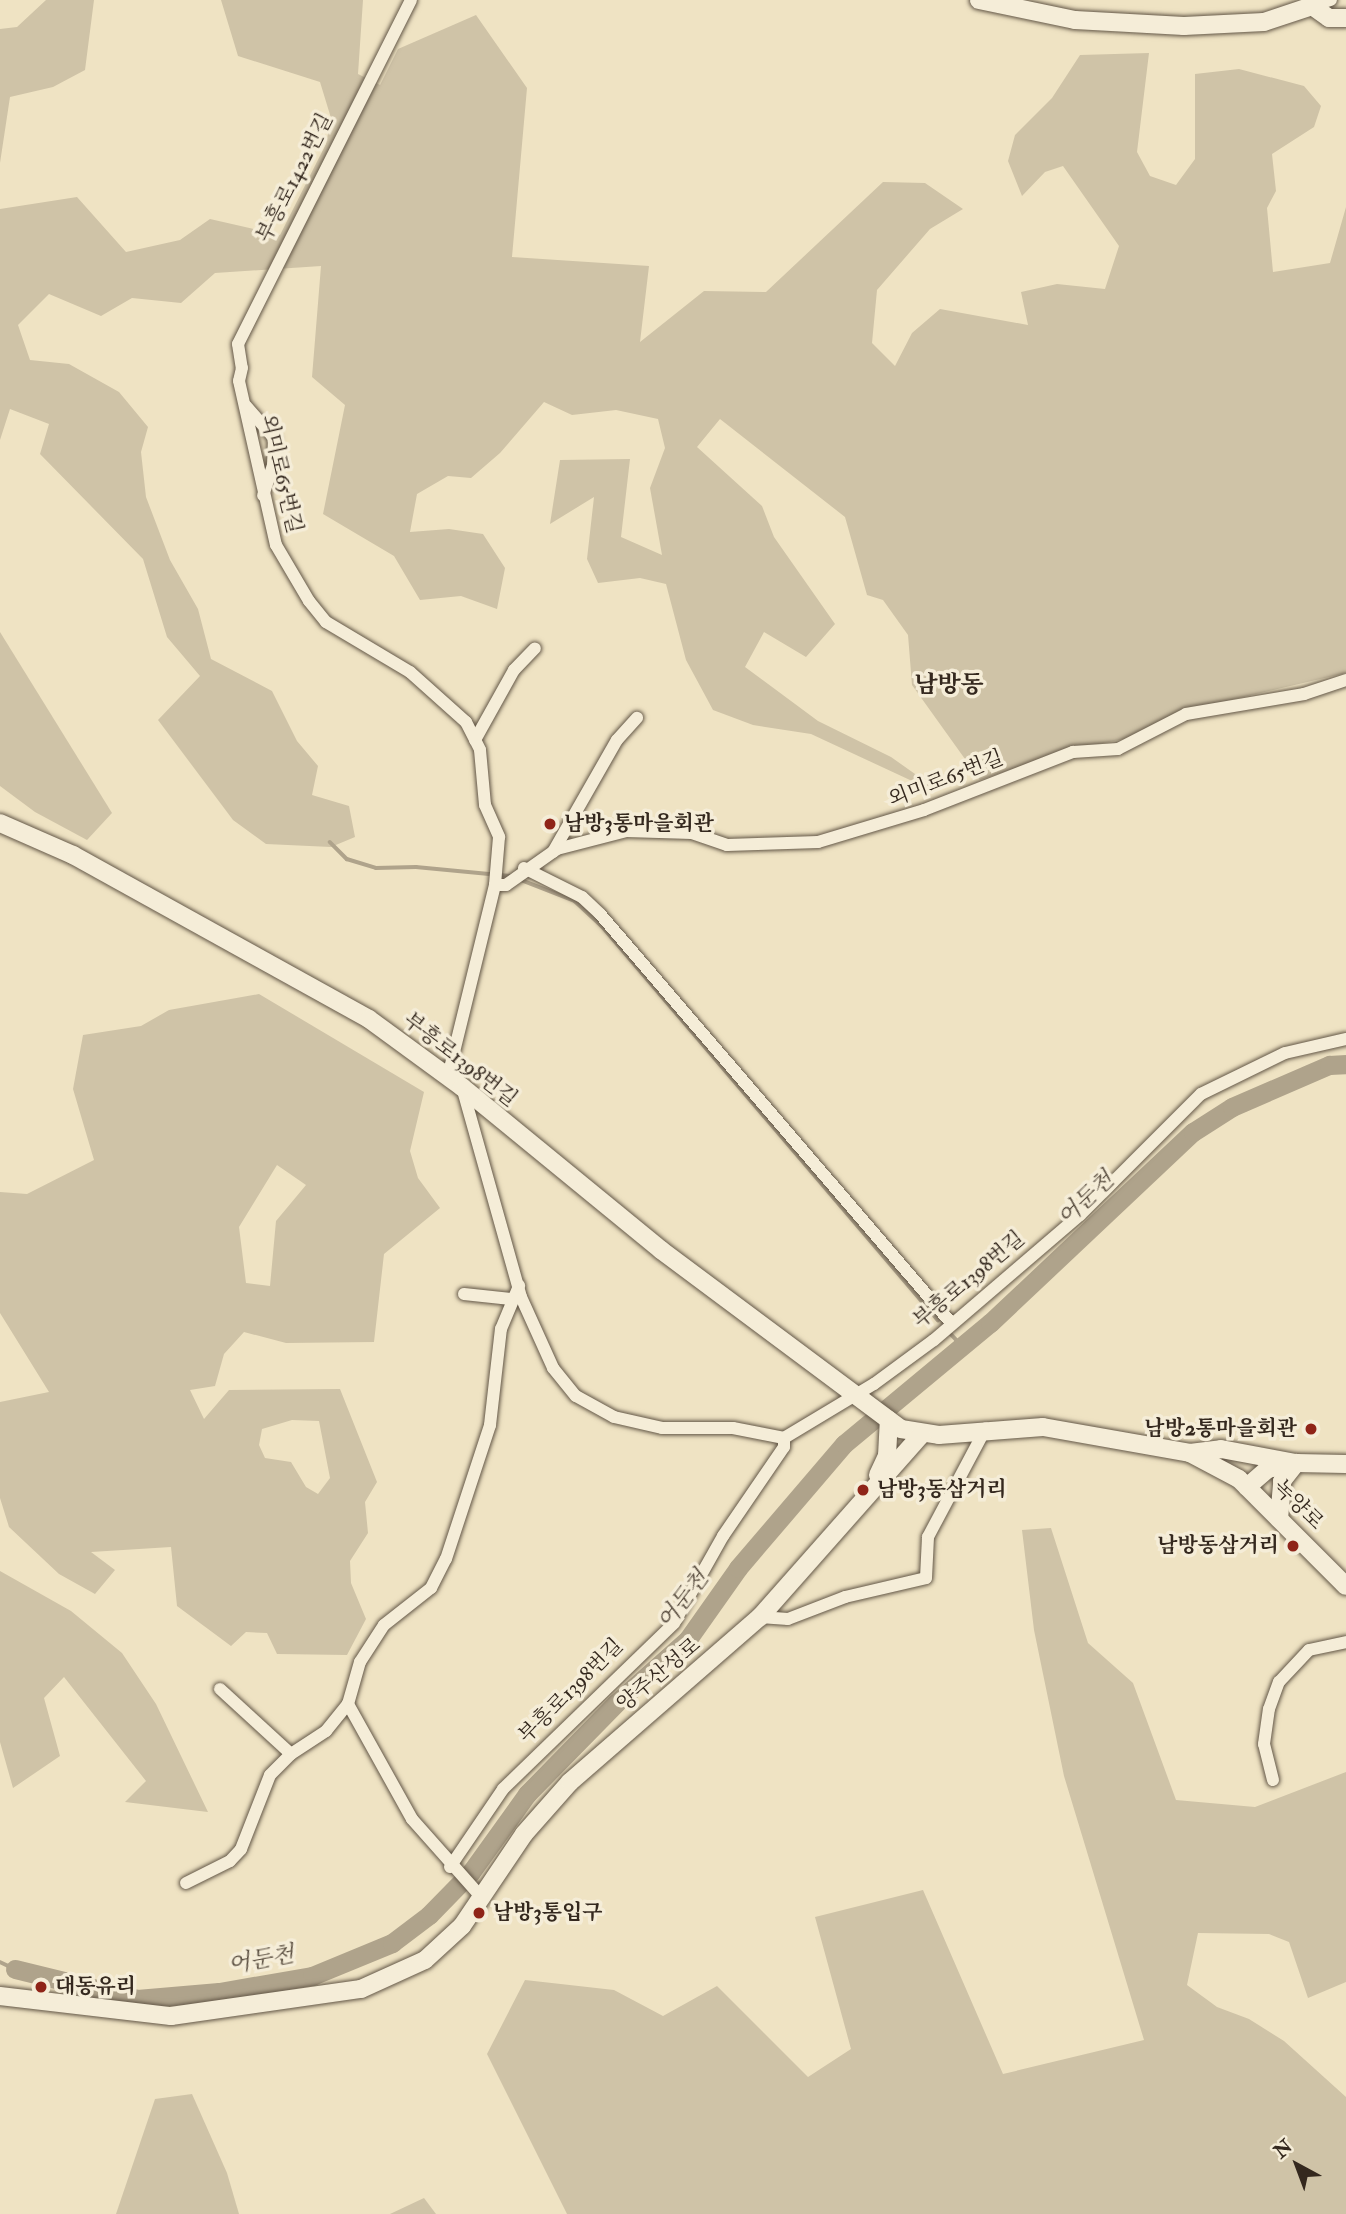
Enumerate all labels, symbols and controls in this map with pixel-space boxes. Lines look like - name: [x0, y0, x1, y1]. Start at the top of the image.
- street label: 부흥로1422번길: [252, 109, 338, 247]
- street label: 외미로65번길: [255, 412, 307, 536]
- district label: 남방동: [914, 671, 984, 699]
- street label: 외미로65번길: [885, 746, 1007, 812]
- place label: 남방3통마을회관: [564, 811, 714, 837]
- marker: 남방3통마을회관: [542, 816, 558, 832]
- street label: 부흥로1398번길: [398, 1008, 522, 1112]
- water label: 어둔천: [1052, 1166, 1120, 1232]
- street label: 부흥로1398번길: [908, 1226, 1030, 1334]
- place label: 남방2통마을회관: [1144, 1416, 1297, 1442]
- marker: 남방2통마을회관: [1303, 1421, 1319, 1437]
- street label: 녹양로: [1268, 1475, 1328, 1535]
- place label: 남방3동삼거리: [877, 1477, 1007, 1503]
- marker: 남방3동삼거리: [855, 1482, 871, 1498]
- place label: 남방동삼거리: [1157, 1533, 1279, 1559]
- marker: 남방동삼거리: [1285, 1538, 1301, 1554]
- water label: 어둔천: [652, 1565, 714, 1635]
- street label: 부흥로1398번길: [513, 1633, 629, 1749]
- street label: 양주산성로: [612, 1633, 706, 1717]
- place label: 남방3통입구: [493, 1900, 602, 1926]
- marker: 남방3통입구: [471, 1905, 487, 1921]
- water label: 어둔천: [226, 1941, 296, 1979]
- place label: 대동유리: [55, 1974, 136, 2000]
- marker: 대동유리: [33, 1979, 49, 1995]
- north arrow: [1262, 2130, 1332, 2200]
- text: N: [1269, 2135, 1298, 2164]

